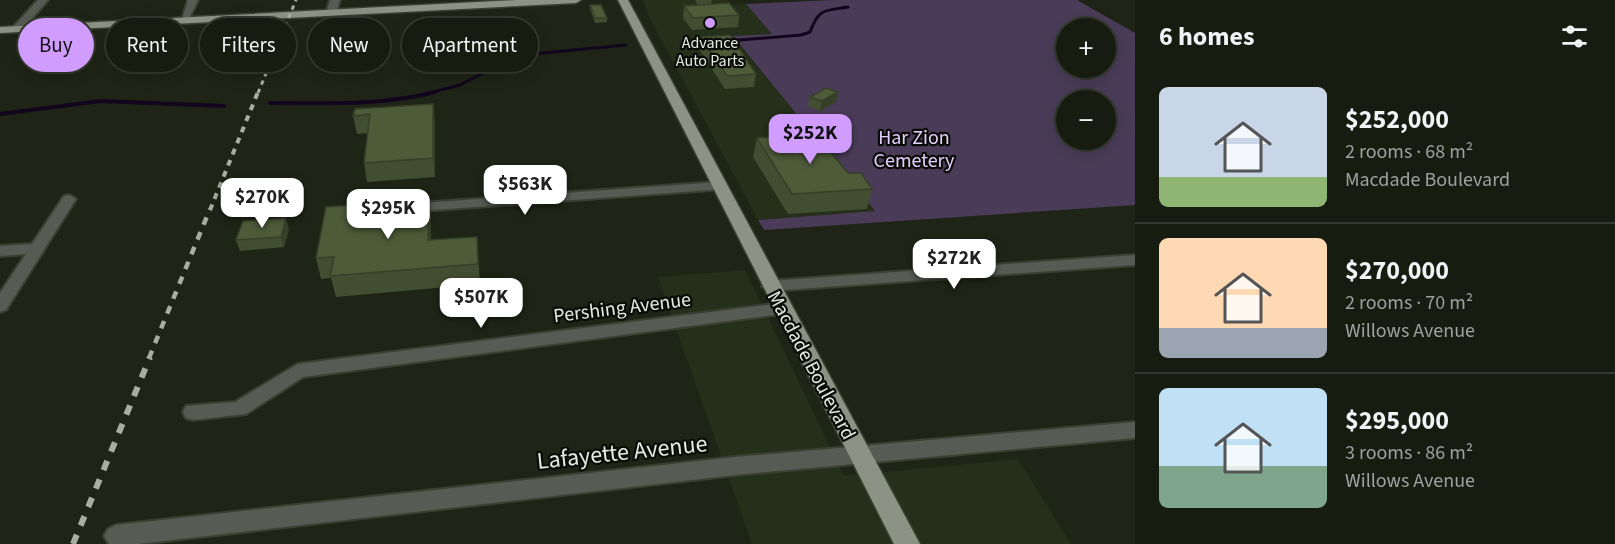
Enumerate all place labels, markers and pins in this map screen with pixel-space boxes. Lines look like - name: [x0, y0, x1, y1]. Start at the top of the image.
- marker: Advance Auto Parts: [703, 16, 717, 30]
- place label: Advance Auto Parts: [676, 32, 744, 72]
- pin: $252K: [768, 114, 852, 165]
- pin: $563K: [483, 165, 567, 216]
- pin: $270K: [220, 178, 304, 229]
- pin: $295K: [346, 189, 430, 240]
- pin: $272K: [912, 239, 996, 290]
- pin: $507K: [439, 278, 523, 329]

